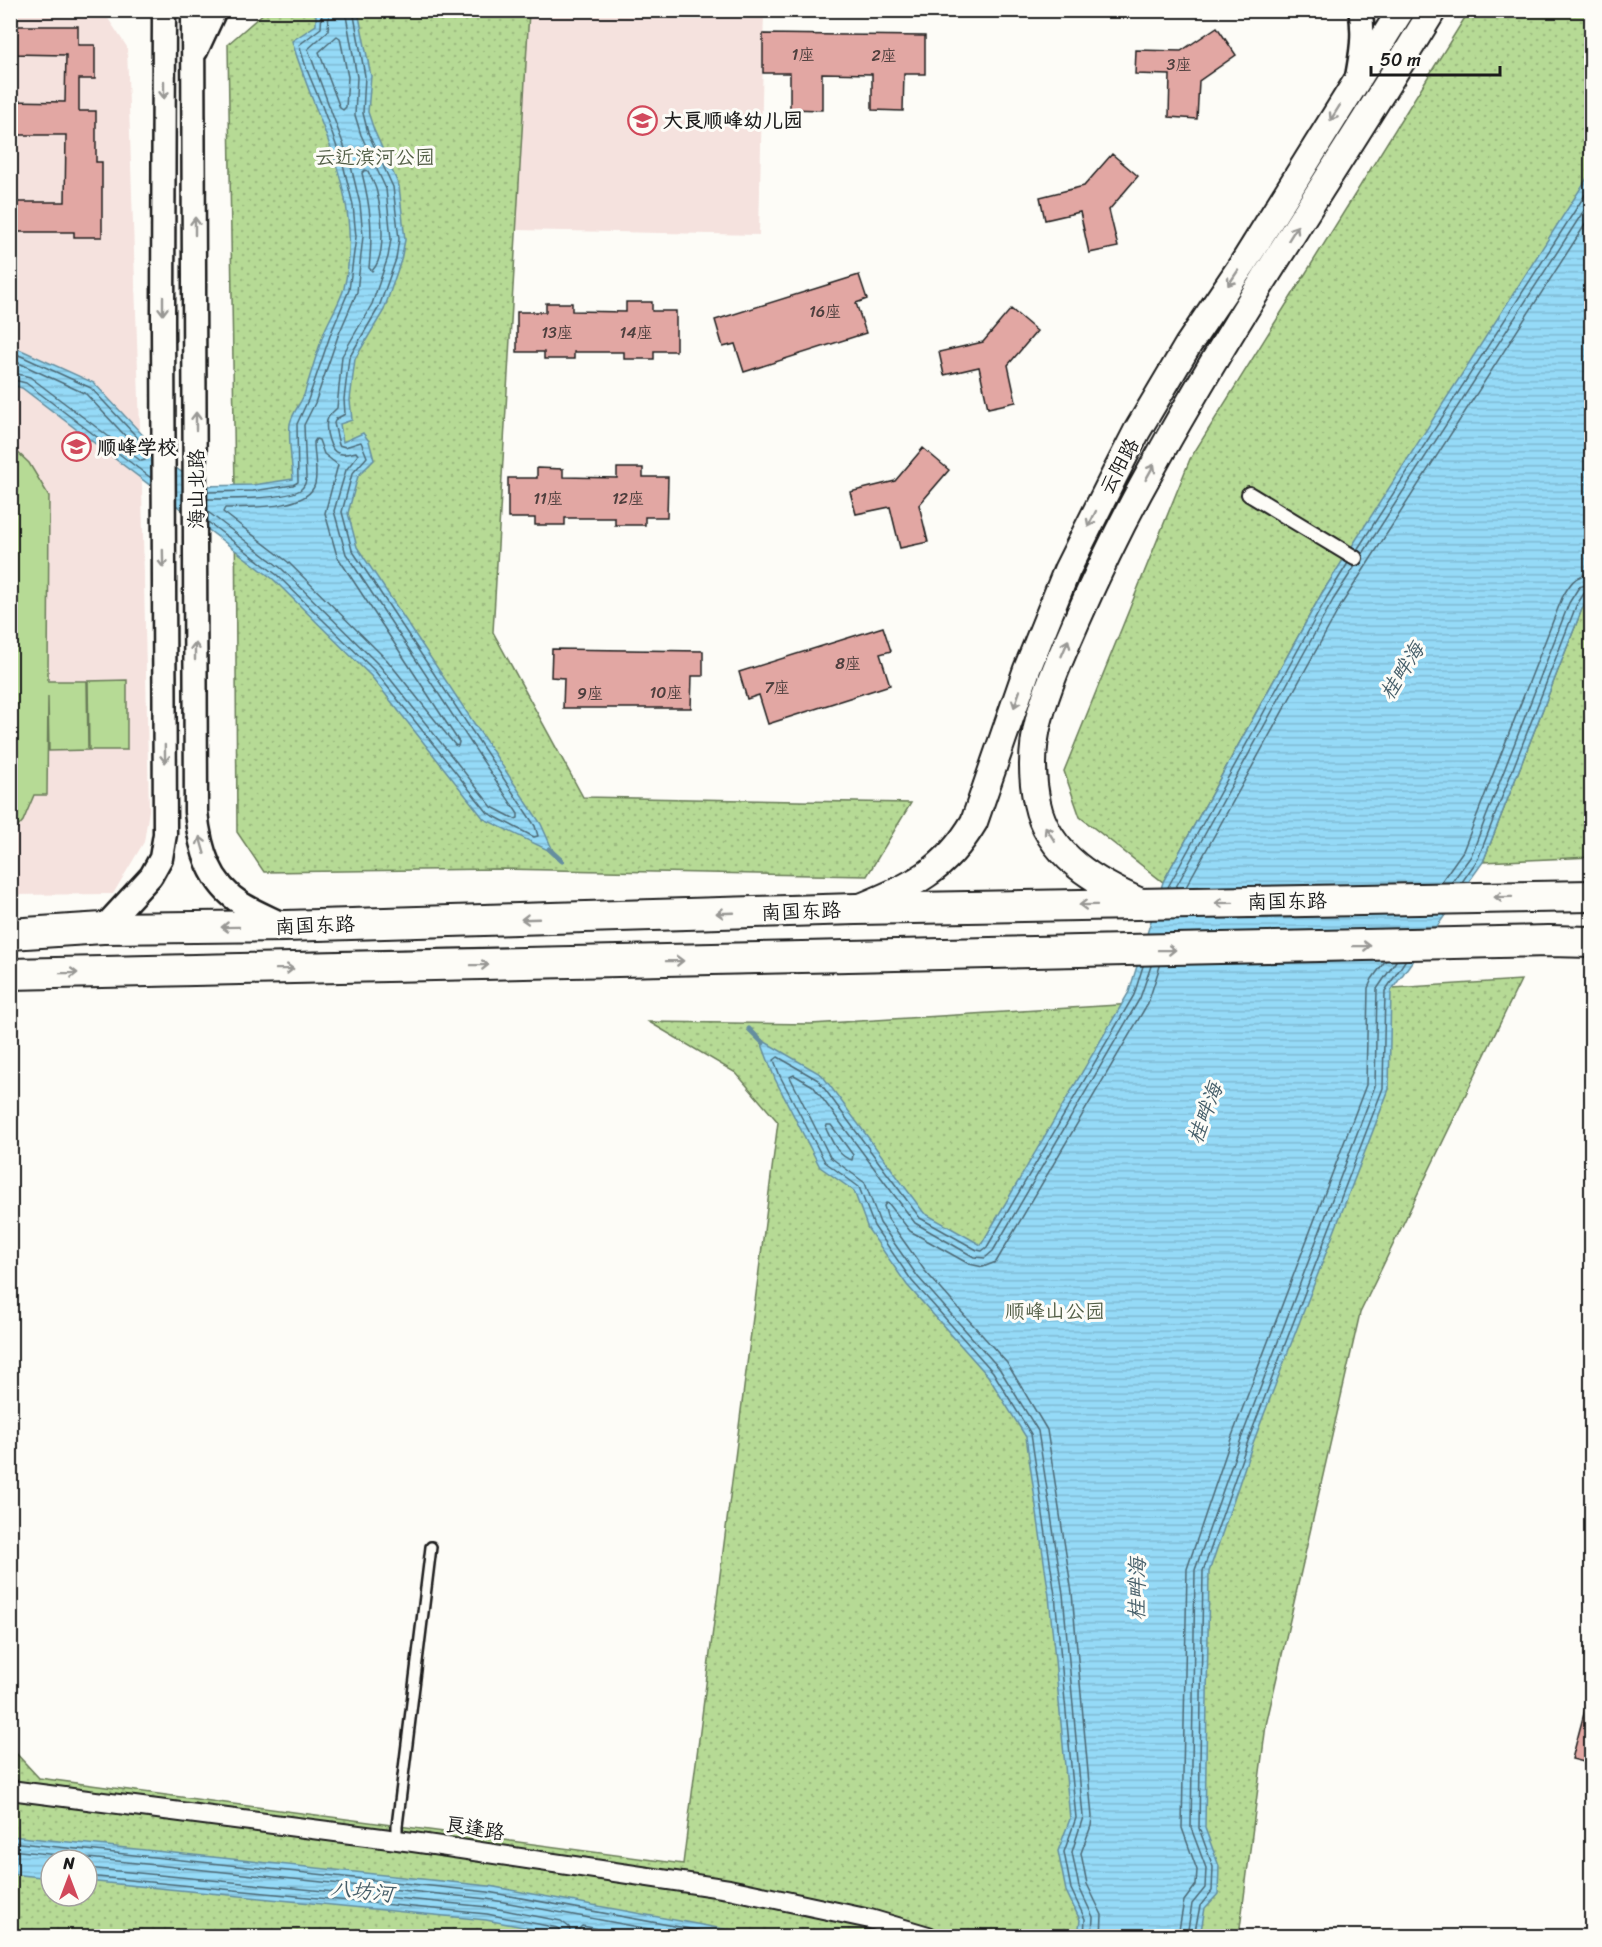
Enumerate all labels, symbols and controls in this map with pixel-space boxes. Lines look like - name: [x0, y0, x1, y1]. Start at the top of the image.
- scale bar: [1371, 39, 1500, 77]
- house number: 1座: [792, 40, 814, 69]
- house number: 2座: [871, 41, 897, 70]
- text: 50 m: [1380, 44, 1421, 76]
- house number: 3座: [1167, 50, 1191, 79]
- one-way arrow: [158, 79, 170, 99]
- place label: 大良顺峰幼儿园: [663, 103, 803, 138]
- school or university icon: 大良顺峰幼儿园: [626, 104, 658, 136]
- one-way arrow: [1329, 104, 1341, 121]
- park label: 云近滨河公园: [315, 140, 435, 175]
- one-way arrow: [189, 217, 200, 237]
- one-way arrow: [1288, 225, 1300, 242]
- one-way arrow: [1226, 270, 1239, 287]
- one-way arrow: [157, 295, 169, 315]
- house number: 16座: [809, 297, 841, 326]
- house number: 13座: [541, 318, 573, 347]
- house number: 14座: [620, 318, 652, 347]
- one-way arrow: [190, 412, 202, 432]
- place label: 顺峰学校: [97, 430, 177, 465]
- school or university icon: 顺峰学校: [60, 431, 92, 463]
- street label: 云阳路: [1090, 431, 1149, 501]
- street label: 海山北路: [179, 448, 214, 529]
- one-way arrow: [1144, 464, 1156, 481]
- house number: 11座: [533, 484, 563, 513]
- house number: 12座: [612, 484, 644, 513]
- one-way arrow: [1085, 509, 1097, 527]
- one-way arrow: [157, 549, 169, 569]
- water label: 桂畔海: [1369, 633, 1436, 708]
- one-way arrow: [1060, 639, 1071, 657]
- one-way arrow: [189, 641, 201, 661]
- house number: 8座: [835, 649, 861, 678]
- house number: 7座: [764, 673, 790, 702]
- house number: 10座: [650, 678, 682, 707]
- house number: 9座: [577, 679, 603, 708]
- one-way arrow: [1010, 689, 1021, 708]
- one-way arrow: [159, 744, 171, 764]
- one-way arrow: [1044, 826, 1057, 843]
- one-way arrow: [196, 836, 207, 855]
- street label: 南国东路: [1247, 883, 1328, 920]
- one-way arrow: [1493, 891, 1513, 903]
- street label: 南国东路: [760, 893, 843, 930]
- one-way arrow: [1214, 897, 1234, 908]
- one-way arrow: [1078, 899, 1098, 911]
- street label: 南国东路: [274, 907, 357, 944]
- one-way arrow: [715, 907, 735, 919]
- one-way arrow: [521, 913, 541, 924]
- one-way arrow: [221, 921, 241, 933]
- one-way arrow: [1351, 940, 1371, 951]
- one-way arrow: [1156, 944, 1176, 956]
- one-way arrow: [664, 955, 684, 967]
- one-way arrow: [469, 959, 489, 971]
- one-way arrow: [274, 963, 294, 974]
- one-way arrow: [58, 967, 78, 979]
- water label: 桂畔海: [1176, 1075, 1235, 1149]
- park label: 顺峰山公园: [1005, 1294, 1105, 1329]
- water label: 桂畔海: [1117, 1555, 1157, 1621]
- street label: 良逢路: [443, 1807, 508, 1851]
- north arrow: [39, 1848, 99, 1908]
- text: N: [62, 1849, 75, 1878]
- water label: 八坊河: [329, 1869, 398, 1914]

